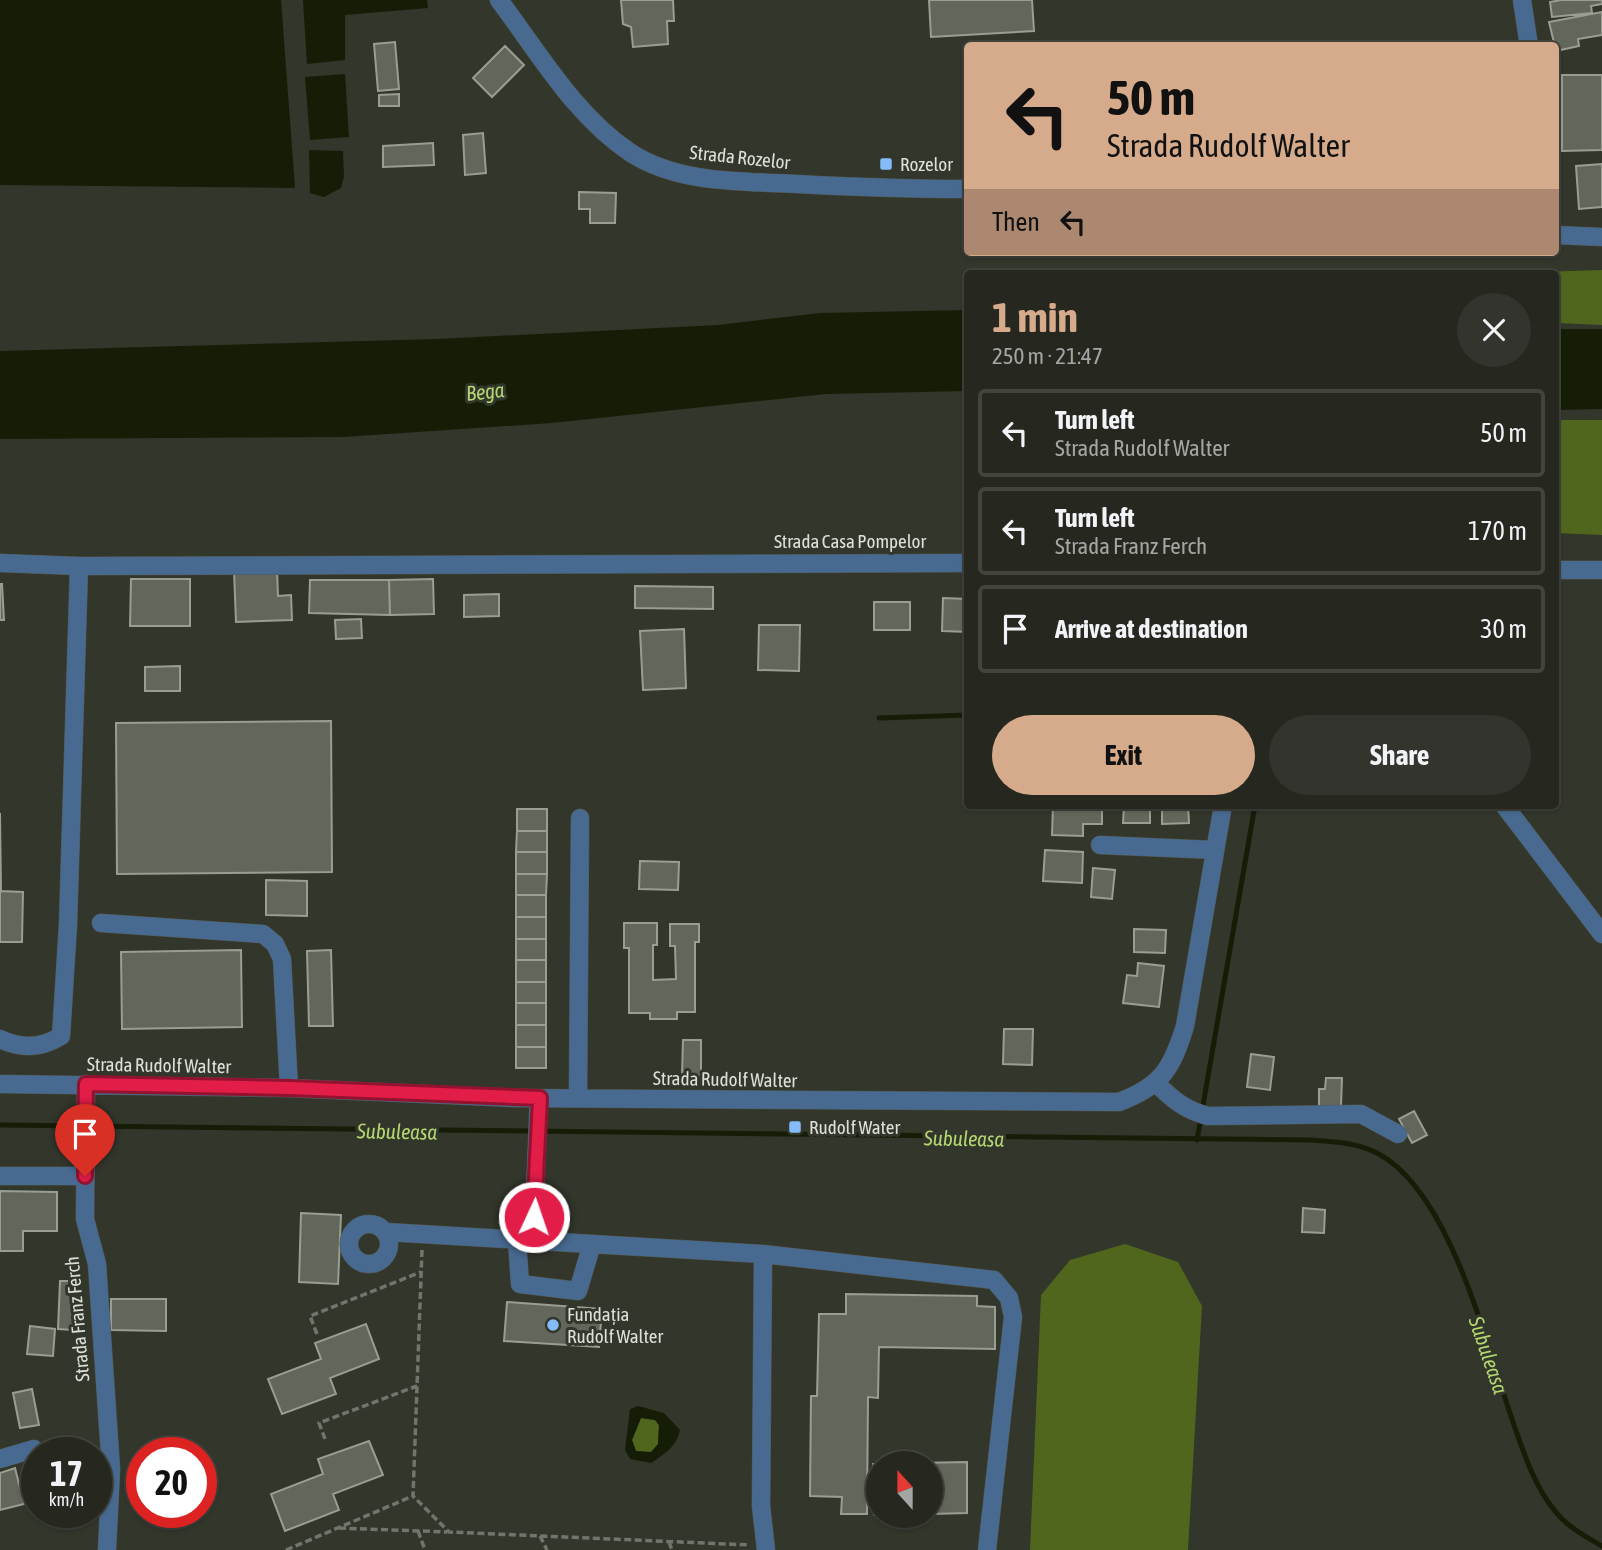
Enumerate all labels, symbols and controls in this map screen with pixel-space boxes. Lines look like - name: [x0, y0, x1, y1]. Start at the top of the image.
- text: 50 m: [1107, 69, 1195, 125]
- icon: left: [992, 70, 1083, 161]
- text: Strada Rudolf Walter: [1107, 127, 1350, 164]
- street label: Strada Rozelor: [689, 141, 792, 173]
- place label: Rozelor: [900, 153, 953, 175]
- marker: Rozelor: [878, 156, 894, 172]
- icon: left: [1054, 203, 1092, 241]
- text: Then: [992, 207, 1040, 237]
- text: 1 min: [992, 293, 1078, 341]
- button: close: [1457, 293, 1531, 367]
- text: 250 m · 21:47: [992, 343, 1103, 369]
- water label: Bega: [465, 377, 506, 405]
- text: Turn left: [1055, 405, 1135, 435]
- icon: left: [996, 414, 1034, 452]
- text: 50 m: [1480, 418, 1527, 448]
- text: Strada Rudolf Walter: [1055, 435, 1229, 461]
- text: Turn left: [1055, 503, 1135, 533]
- icon: left: [996, 512, 1034, 550]
- text: 170 m: [1468, 516, 1527, 546]
- street label: Strada Casa Pompelor: [774, 530, 927, 552]
- text: Strada Franz Ferch: [1055, 533, 1207, 559]
- icon: arrive: [996, 610, 1034, 648]
- text: Arrive at destination: [1055, 614, 1248, 644]
- text: 30 m: [1480, 614, 1527, 644]
- button: Exit: [992, 715, 1255, 795]
- button: Share: [1269, 715, 1531, 795]
- street label: Strada Rudolf Walter: [87, 1053, 232, 1077]
- street label: Strada Rudolf Walter: [653, 1067, 798, 1091]
- pin: [55, 1104, 115, 1176]
- icon: arrive: [66, 1115, 104, 1153]
- place label: Rudolf Water: [809, 1116, 900, 1138]
- water label: Subuleasa: [356, 1118, 438, 1144]
- marker: Rudolf Water: [787, 1119, 803, 1135]
- water label: Subuleasa: [923, 1125, 1005, 1151]
- position arrow: [497, 1180, 571, 1254]
- street label: Strada Franz Ferch: [61, 1255, 93, 1383]
- place label: Fundația Rudolf Walter: [567, 1303, 663, 1347]
- water label: Subuleasa: [1464, 1312, 1514, 1397]
- marker: Fundația Rudolf Walter: [545, 1317, 561, 1333]
- speed limit sign: 20: [126, 1437, 217, 1528]
- north arrow: [866, 1451, 943, 1528]
- map controls: [866, 1451, 943, 1528]
- text: 17: [50, 1453, 83, 1493]
- text: km/h: [49, 1489, 84, 1510]

